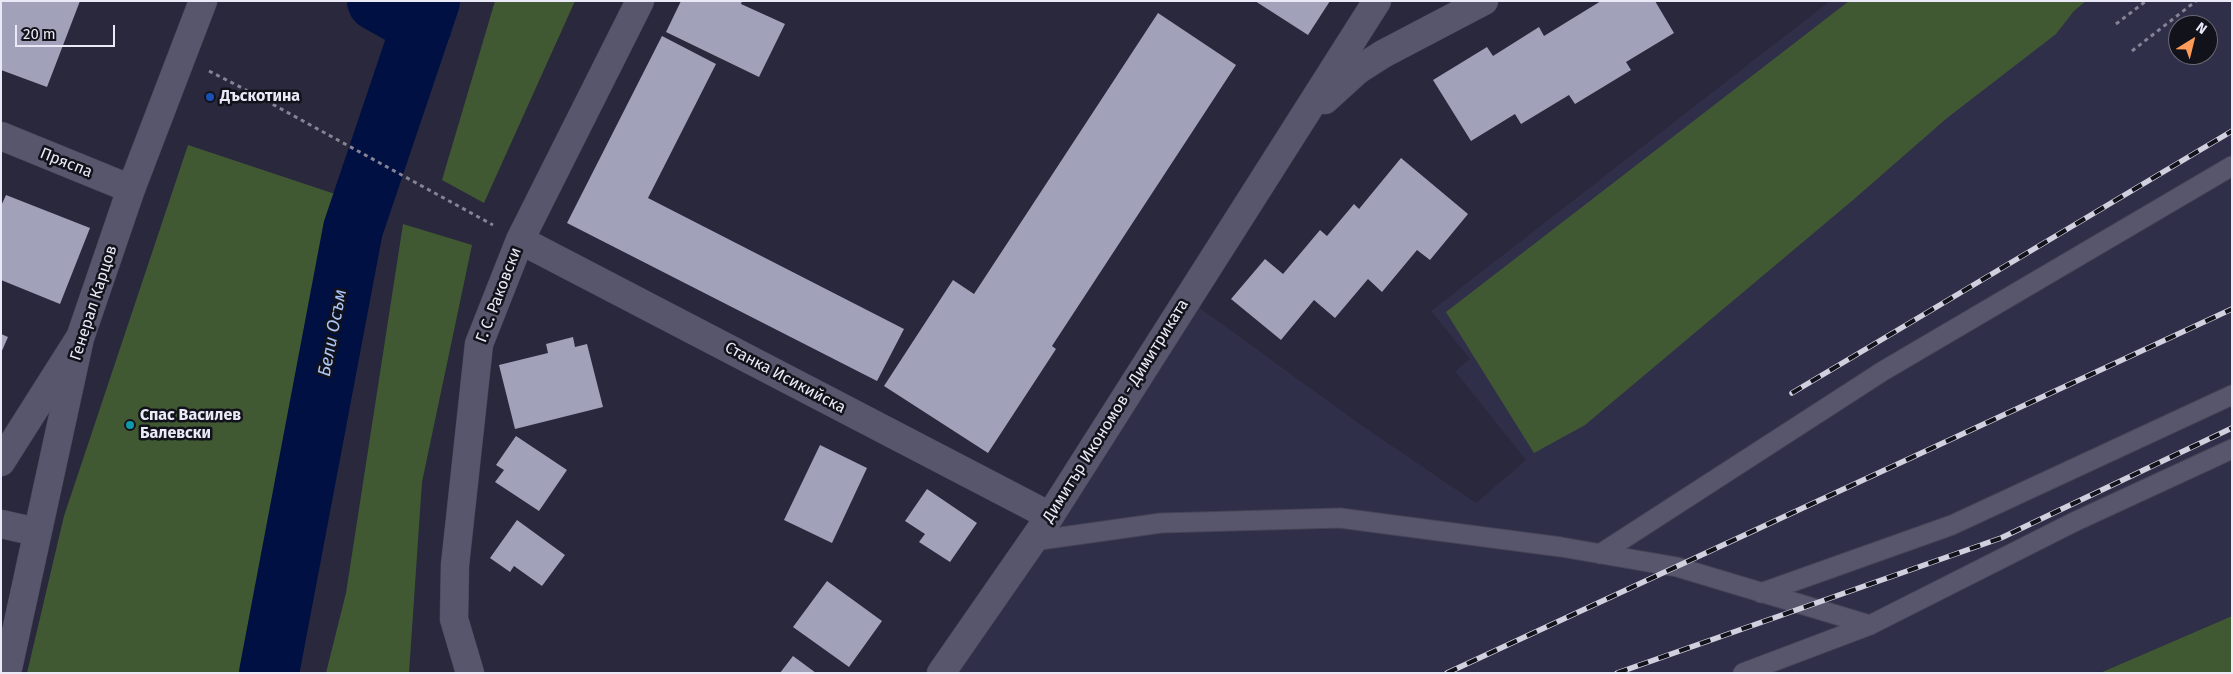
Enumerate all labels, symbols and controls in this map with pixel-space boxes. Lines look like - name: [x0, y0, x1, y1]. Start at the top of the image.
- scale bar: [18, 15, 118, 47]
- north arrow: [2168, 15, 2218, 65]
- text: N: [2193, 19, 2210, 38]
- text: 20 m: [23, 25, 56, 43]
- place label: Дъскотина: [220, 87, 300, 107]
- marker: Дъскотина: [204, 91, 216, 103]
- street label: Пряспа: [37, 144, 95, 182]
- street label: Генерал Карцов: [66, 243, 122, 363]
- street label: Г. С. Раковски: [472, 245, 526, 345]
- water label: Бели Осъм: [314, 288, 352, 378]
- street label: Димитър Икономов - Димитриката: [1039, 296, 1193, 526]
- street label: Станка Исикийска: [721, 338, 849, 418]
- place label: Спас Василев Балевски: [140, 406, 241, 444]
- marker: Спас Василев Балевски: [124, 419, 136, 431]

